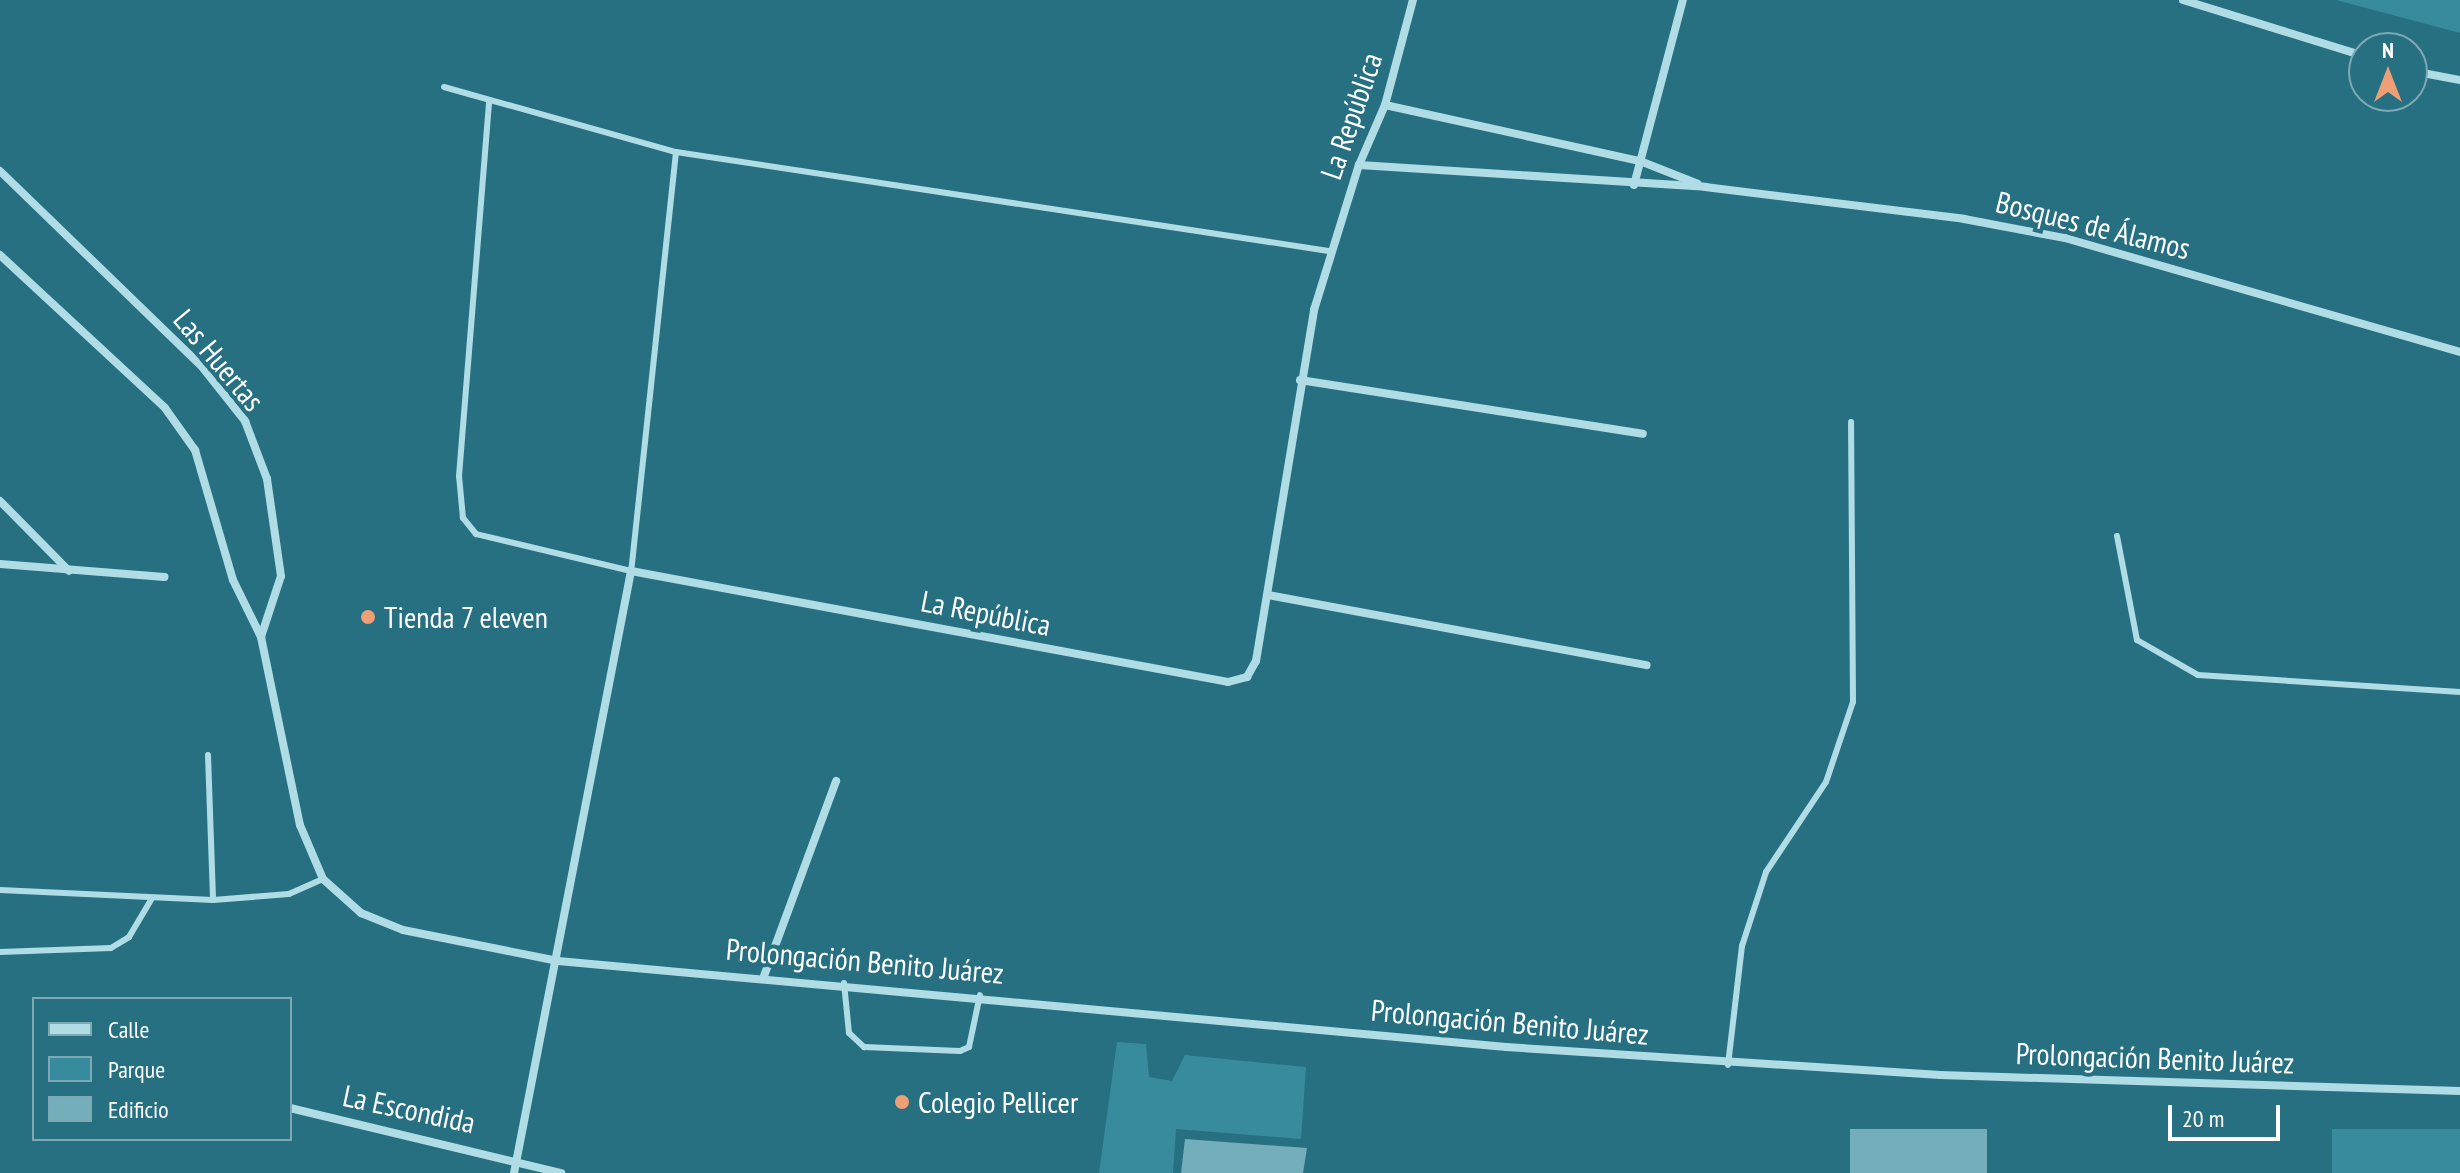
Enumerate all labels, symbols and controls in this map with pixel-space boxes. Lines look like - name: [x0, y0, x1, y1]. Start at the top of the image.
- north arrow: [2348, 32, 2428, 112]
- text: N: [2382, 36, 2394, 64]
- street label: La República: [1313, 48, 1389, 184]
- street label: Bosques de Álamos: [1992, 183, 2194, 267]
- street label: Las Huertas: [166, 302, 272, 418]
- street label: La República: [918, 583, 1054, 643]
- place label: Tienda 7 eleven: [384, 599, 549, 635]
- marker: Tienda 7 eleven: [359, 608, 377, 626]
- street label: Prolongación Benito Juárez: [725, 931, 1005, 991]
- street label: Prolongación Benito Juárez: [1370, 992, 1650, 1052]
- legend: [32, 997, 292, 1141]
- text: Calle: [108, 1014, 149, 1045]
- street label: Prolongación Benito Juárez: [2015, 1035, 2295, 1081]
- text: Parque: [108, 1054, 165, 1085]
- street label: La Escondida: [340, 1077, 478, 1141]
- place label: Colegio Pellicer: [918, 1084, 1078, 1120]
- scale bar: [2172, 1089, 2284, 1139]
- marker: Colegio Pellicer: [893, 1093, 911, 1111]
- text: Edificio: [108, 1094, 169, 1125]
- text: 20 m: [2182, 1103, 2224, 1134]

